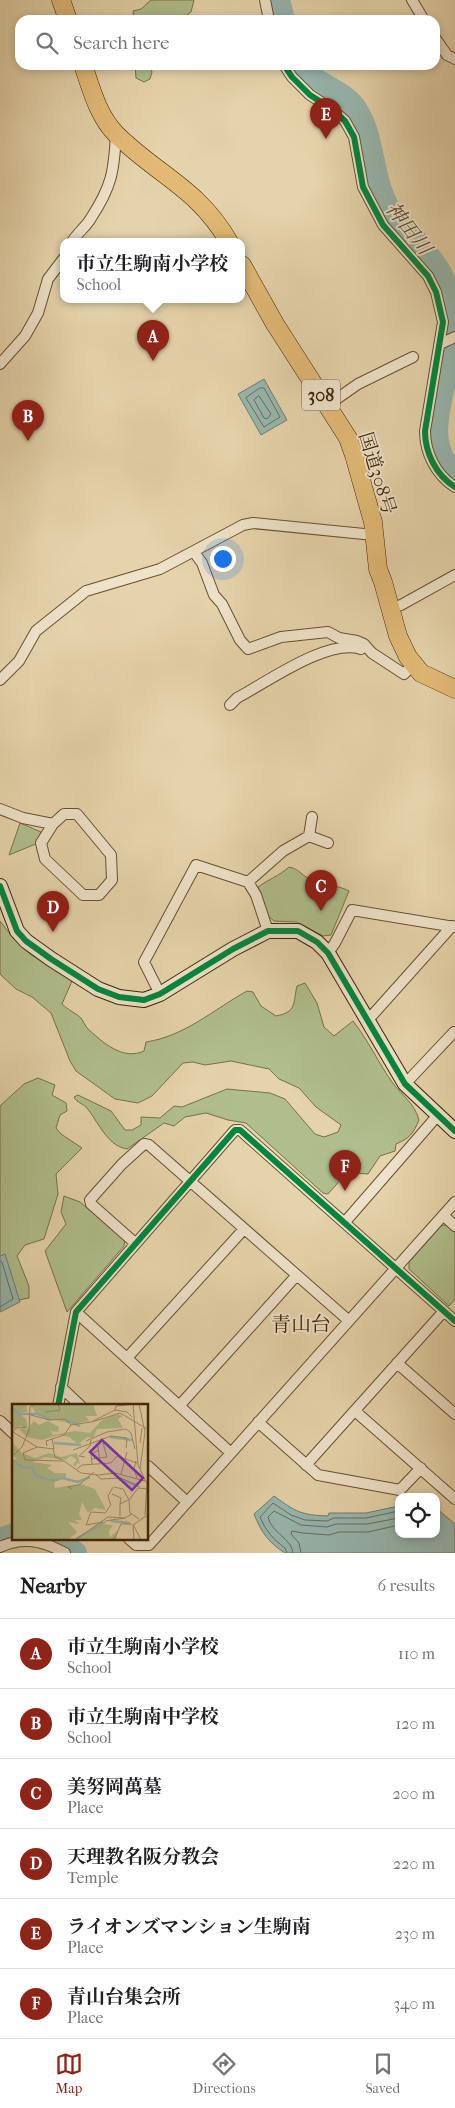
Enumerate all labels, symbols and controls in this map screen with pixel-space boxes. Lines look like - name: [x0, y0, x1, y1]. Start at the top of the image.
- search box: [15, 15, 440, 70]
- icon: search: [33, 29, 61, 57]
- text: Search here: [73, 32, 169, 54]
- pin: E: [310, 98, 342, 139]
- water label: 神田川: [381, 198, 437, 261]
- popup: [60, 238, 245, 303]
- text: 市立生駒南小学校: [76, 253, 229, 275]
- text: School: [76, 275, 121, 294]
- pin: A: [137, 320, 169, 361]
- road number: 308: [302, 380, 340, 410]
- pin: B: [12, 400, 44, 441]
- street label: 国道308号: [354, 430, 400, 517]
- your location: [210, 546, 236, 572]
- pin: C: [305, 870, 337, 911]
- pin: D: [37, 891, 69, 932]
- pin: F: [329, 1150, 361, 1191]
- district label: 青山台: [271, 1313, 331, 1336]
- inset map: [12, 1404, 149, 1540]
- map controls: [395, 1493, 440, 1538]
- button: locate: [395, 1493, 440, 1538]
- text: Nearby: [20, 1574, 86, 1598]
- text: 6 results: [377, 1576, 435, 1595]
- text: 市立生駒南小学校: [67, 1636, 219, 1658]
- text: A: [31, 1644, 41, 1663]
- text: 110 m: [398, 1644, 435, 1663]
- text: School: [67, 1658, 112, 1677]
- text: 市立生駒南中学校: [67, 1706, 219, 1728]
- text: B: [31, 1714, 41, 1733]
- text: 120 m: [396, 1714, 435, 1733]
- text: School: [67, 1728, 112, 1747]
- text: 美努岡萬墓: [67, 1776, 162, 1798]
- text: C: [31, 1784, 41, 1803]
- text: 200 m: [392, 1784, 435, 1803]
- text: Place: [67, 1798, 103, 1817]
- text: 天理教名阪分教会: [67, 1846, 219, 1868]
- text: D: [30, 1854, 42, 1873]
- text: 220 m: [393, 1854, 435, 1873]
- text: Temple: [67, 1868, 118, 1887]
- text: ライオンズマンション生駒南: [67, 1916, 311, 1938]
- text: E: [31, 1924, 41, 1943]
- text: 230 m: [395, 1924, 435, 1943]
- text: Place: [67, 1938, 103, 1957]
- text: 青山台集会所: [67, 1986, 181, 2008]
- text: F: [32, 1994, 40, 2013]
- text: 340 m: [393, 1994, 435, 2013]
- text: Place: [67, 2008, 103, 2027]
- tab: Map: [55, 2050, 83, 2097]
- tab: Directions: [193, 2050, 256, 2097]
- tab: Saved: [365, 2050, 400, 2097]

